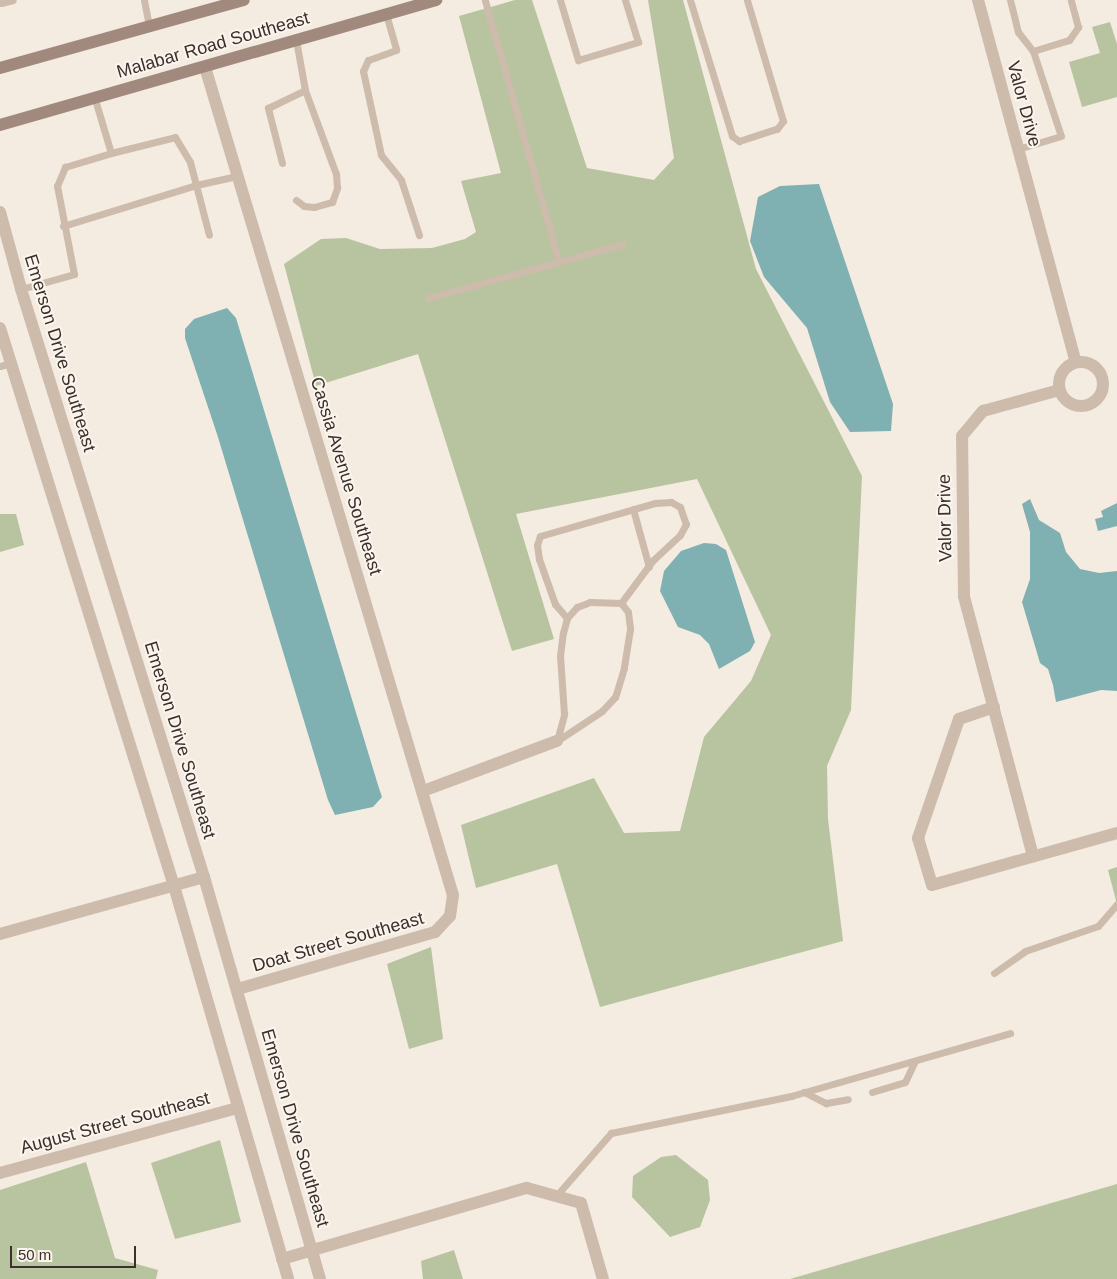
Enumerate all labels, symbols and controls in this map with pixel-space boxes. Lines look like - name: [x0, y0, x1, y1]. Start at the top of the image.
- street label: Malabar Road Southeast: [114, 7, 312, 83]
- street label: Valor Drive: [1002, 59, 1046, 149]
- street label: Emerson Drive Southeast: [20, 252, 100, 454]
- street label: Cassia Avenue Southeast: [305, 374, 387, 578]
- street label: Valor Drive: [933, 474, 957, 562]
- street label: Emerson Drive Southeast: [140, 639, 220, 841]
- street label: Doat Street Southeast: [250, 907, 426, 977]
- street label: Emerson Drive Southeast: [256, 1026, 334, 1230]
- street label: August Street Southeast: [18, 1087, 212, 1159]
- scale bar: [12, 1236, 139, 1268]
- text: 50 m: [18, 1246, 51, 1263]

